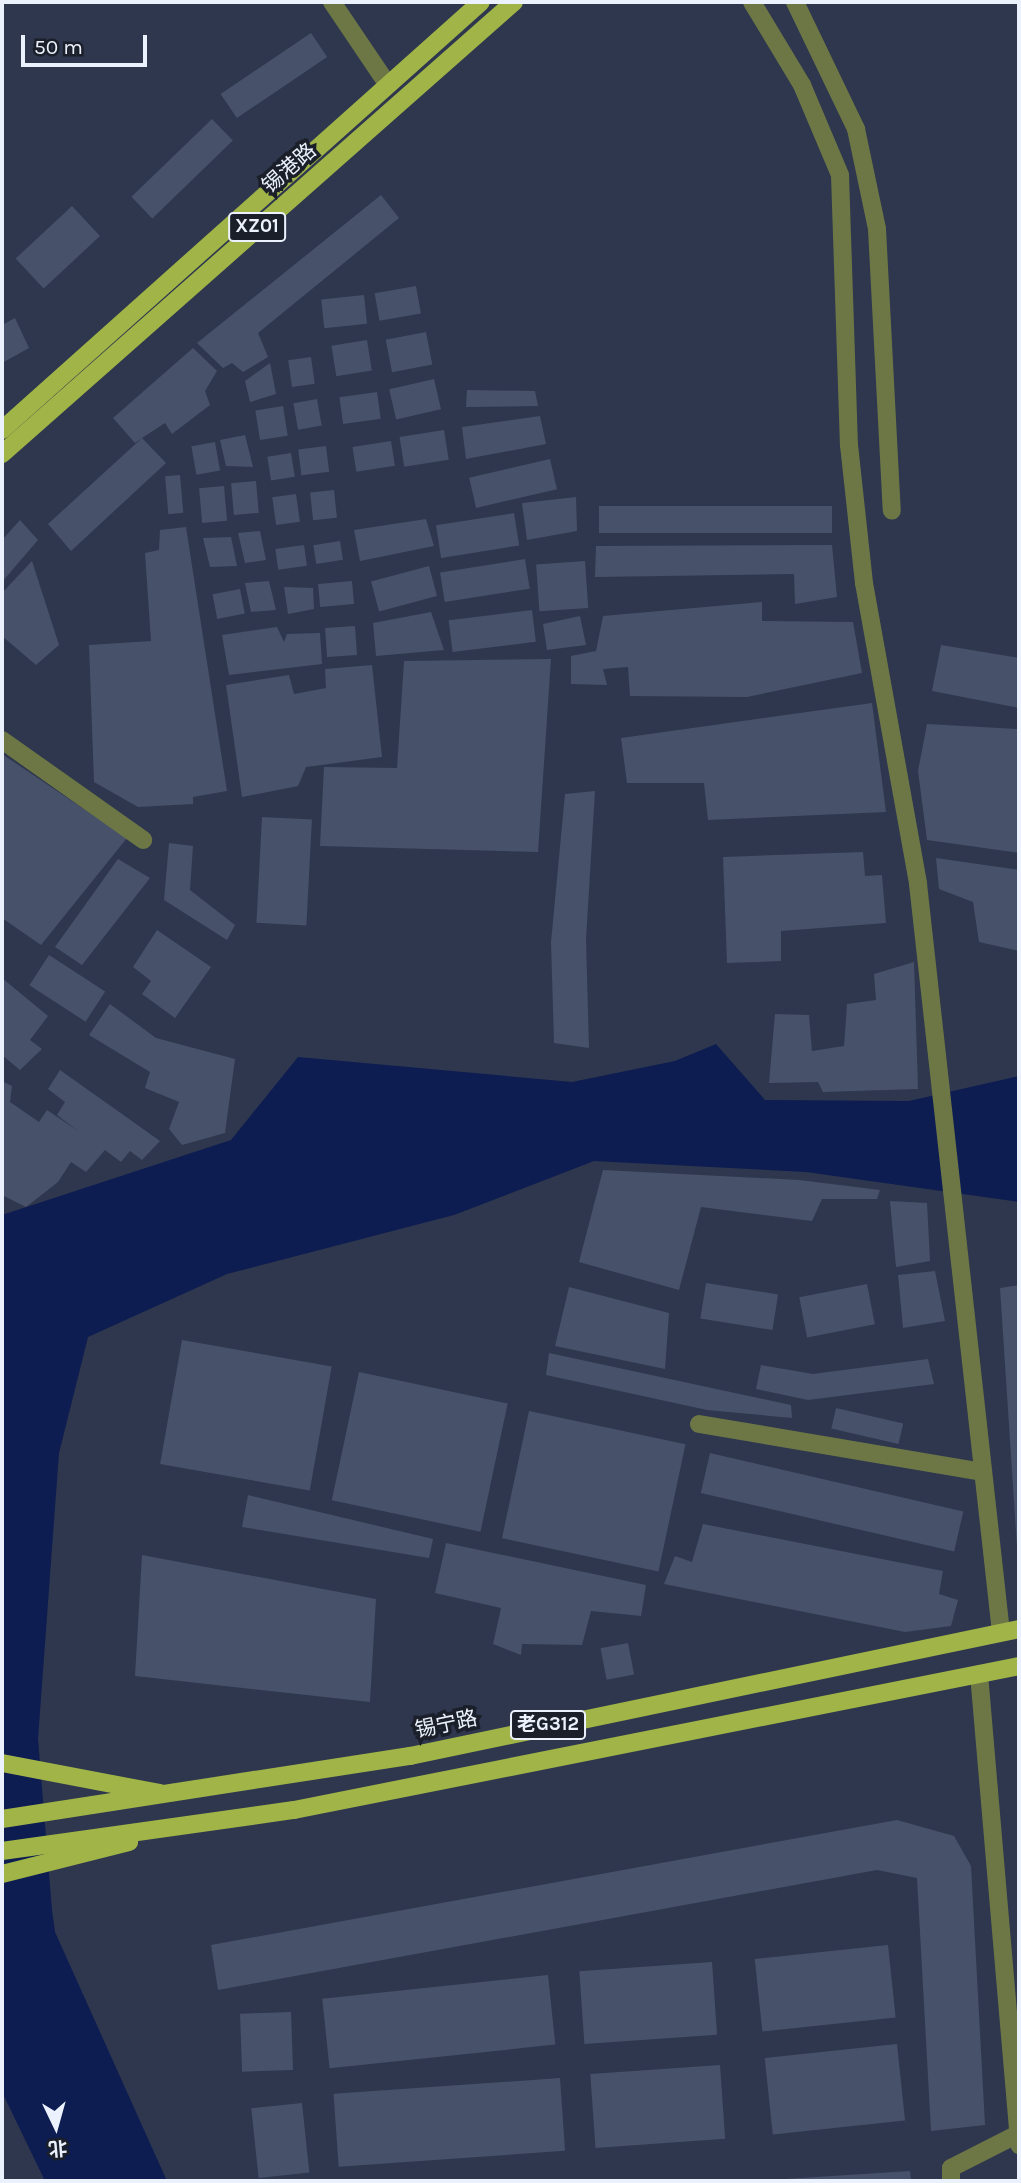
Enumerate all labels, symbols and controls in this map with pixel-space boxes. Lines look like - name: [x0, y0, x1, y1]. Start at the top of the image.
- scale bar: [24, 21, 150, 65]
- text: 50 m: [34, 35, 83, 59]
- street label: 锡港路: [257, 138, 321, 198]
- road number: XZ01: [227, 212, 287, 243]
- street label: 锡宁路: [413, 1705, 479, 1743]
- road number: 老G312: [510, 1709, 586, 1740]
- north arrow: [21, 2092, 91, 2162]
- text: 北: [47, 2136, 68, 2160]

